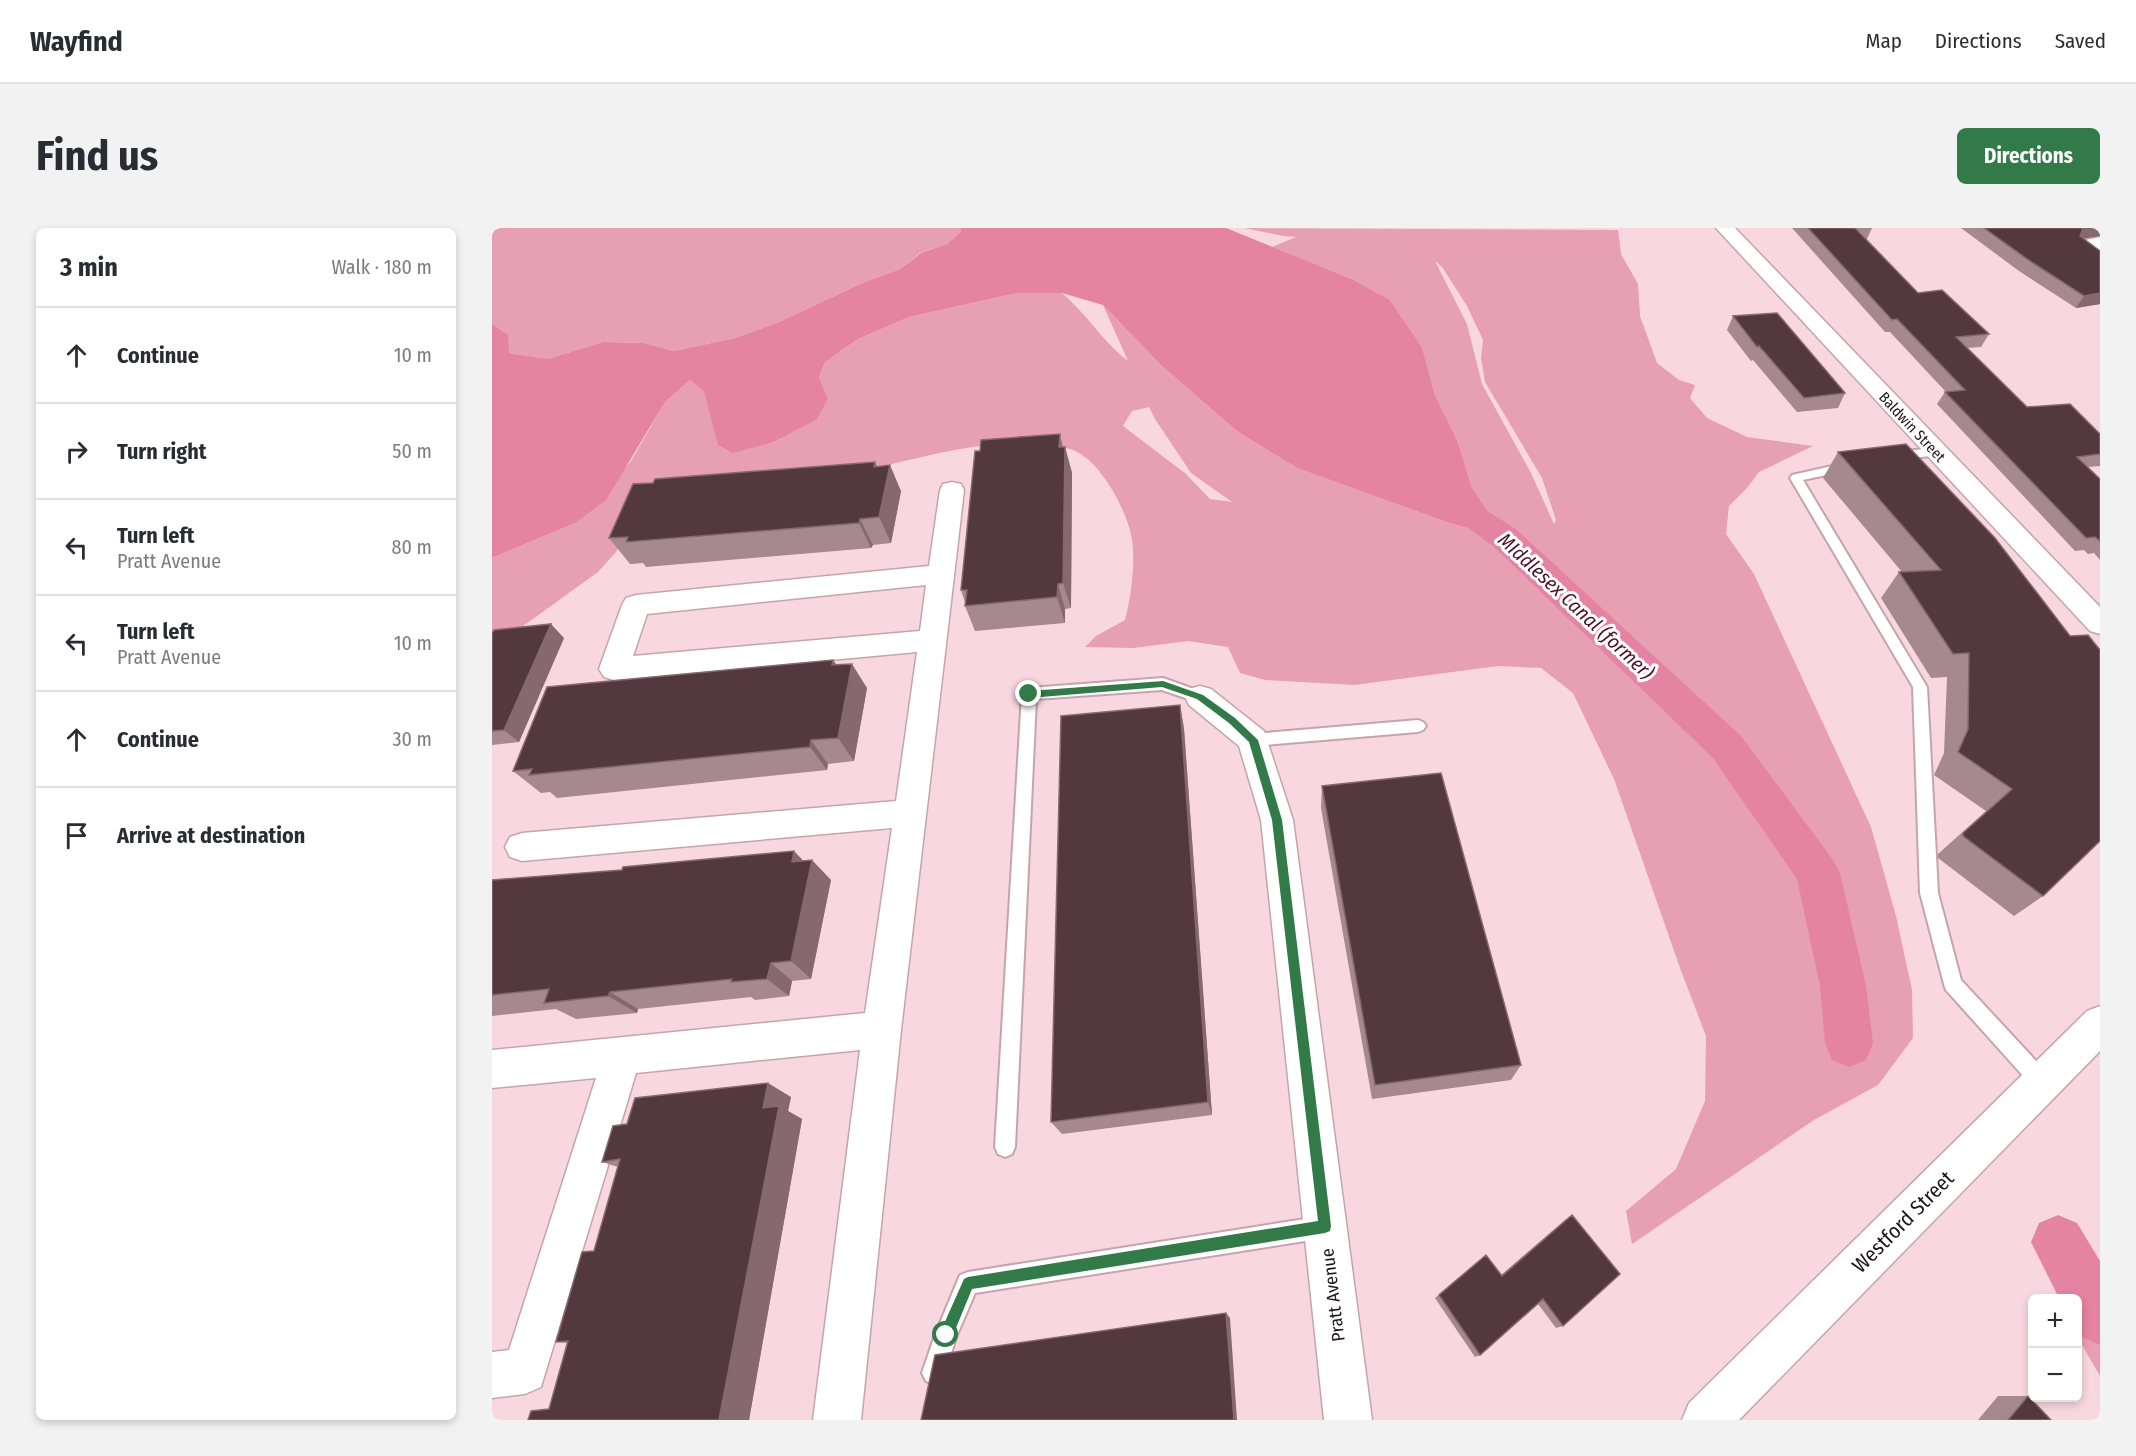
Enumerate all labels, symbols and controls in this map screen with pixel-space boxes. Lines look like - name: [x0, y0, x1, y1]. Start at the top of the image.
- text: Wayfind: [30, 25, 123, 58]
- text: Map: [1865, 28, 1902, 54]
- text: Directions: [1935, 28, 2022, 54]
- text: Saved: [2055, 28, 2106, 54]
- button: Directions: [1957, 128, 2100, 184]
- text: Find us: [36, 131, 158, 181]
- text: 3 min: [60, 252, 118, 283]
- text: Walk · 180 m: [331, 255, 432, 279]
- icon: ahead: [60, 339, 93, 372]
- text: Continue: [117, 342, 199, 369]
- text: 10 m: [394, 343, 432, 367]
- street label: Baldwin Street: [1875, 388, 1949, 466]
- icon: right: [60, 435, 93, 468]
- text: Turn right: [117, 438, 206, 465]
- text: 50 m: [392, 439, 432, 463]
- text: Turn left: [117, 522, 195, 549]
- water label: MIddlesex Canal (former): [1493, 528, 1659, 684]
- icon: left: [60, 531, 93, 564]
- text: 80 m: [392, 535, 432, 559]
- text: Pratt Avenue: [117, 549, 221, 573]
- text: Turn left: [117, 618, 195, 645]
- icon: left: [60, 627, 93, 660]
- text: 10 m: [394, 631, 432, 655]
- text: Pratt Avenue: [117, 645, 221, 669]
- route end: [1015, 680, 1041, 706]
- icon: ahead: [60, 723, 93, 756]
- text: Continue: [117, 726, 199, 753]
- text: 30 m: [392, 727, 432, 751]
- icon: arrive: [60, 819, 93, 852]
- text: Arrive at destination: [117, 822, 305, 849]
- street label: Westford Street: [1847, 1165, 1960, 1278]
- street label: Pratt Avenue: [1316, 1247, 1350, 1343]
- map controls: [2028, 1294, 2082, 1402]
- button: +: [2028, 1294, 2082, 1348]
- route start: [932, 1321, 958, 1347]
- button: −: [2028, 1348, 2082, 1402]

